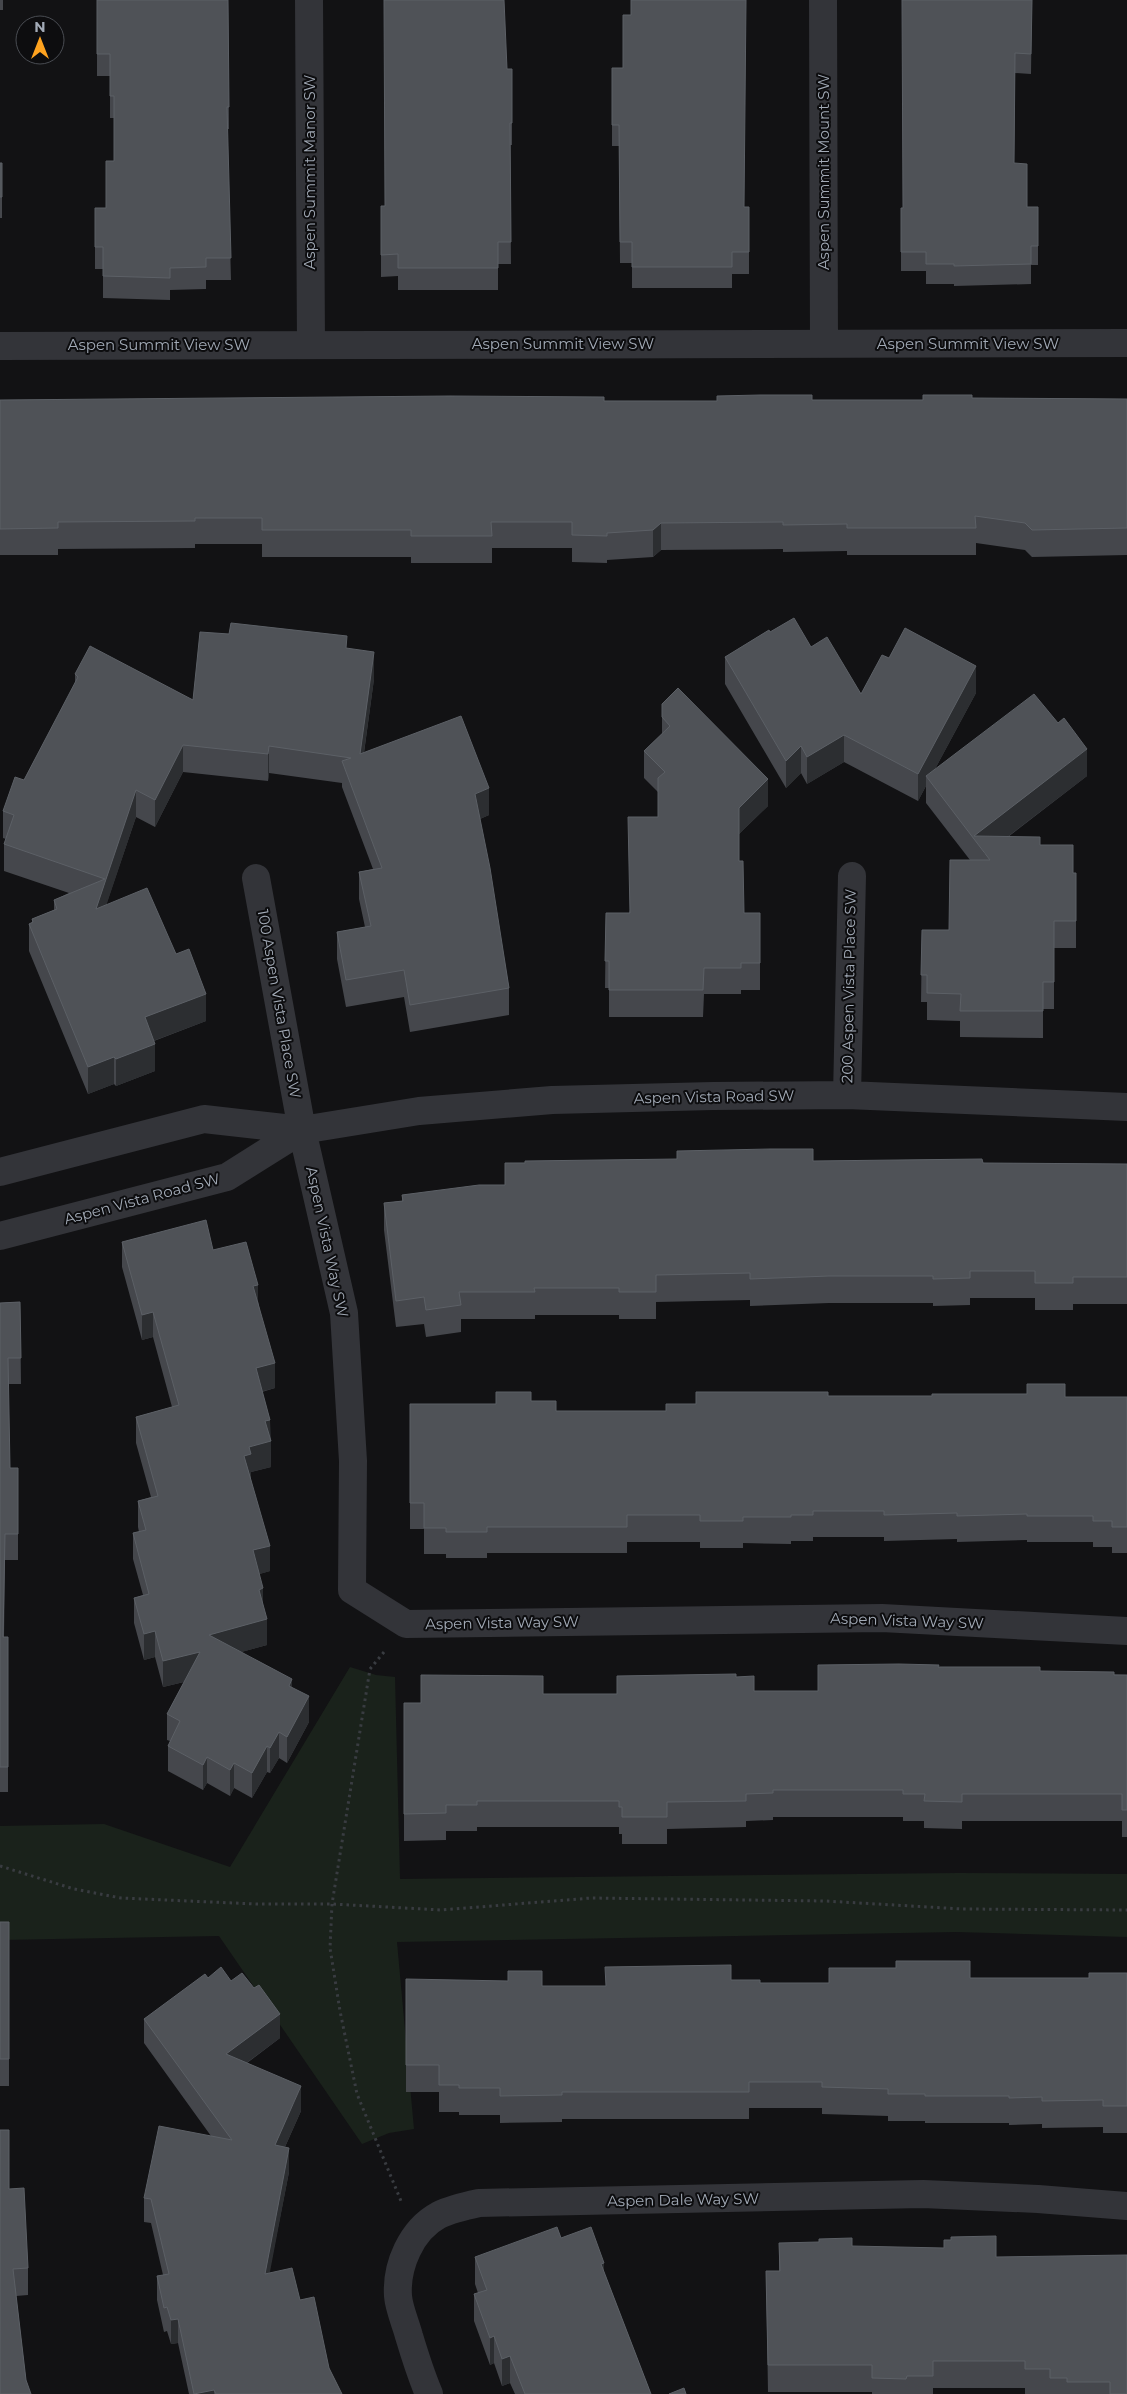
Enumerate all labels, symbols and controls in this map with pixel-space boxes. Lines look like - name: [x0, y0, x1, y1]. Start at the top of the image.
- north arrow: [15, 15, 65, 65]
- text: N: [34, 18, 46, 36]
- street label: Aspen Summit Manor SW: [300, 74, 319, 269]
- street label: Aspen Summit Mount SW: [814, 74, 833, 270]
- street label: Aspen Summit View SW: [472, 334, 655, 353]
- street label: Aspen Summit View SW: [877, 334, 1060, 353]
- street label: Aspen Summit View SW: [68, 335, 251, 354]
- street label: 200 Aspen Vista Place SW: [837, 888, 860, 1083]
- street label: 100 Aspen Vista Place SW: [254, 908, 306, 1100]
- street label: Aspen Vista Road SW: [634, 1086, 795, 1107]
- street label: Aspen Vista Way SW: [302, 1165, 353, 1319]
- street label: Aspen Vista Road SW: [62, 1168, 222, 1228]
- street label: Aspen Vista Way SW: [830, 1608, 985, 1633]
- street label: Aspen Vista Way SW: [425, 1612, 579, 1633]
- street label: Aspen Dale Way SW: [607, 2189, 759, 2210]

